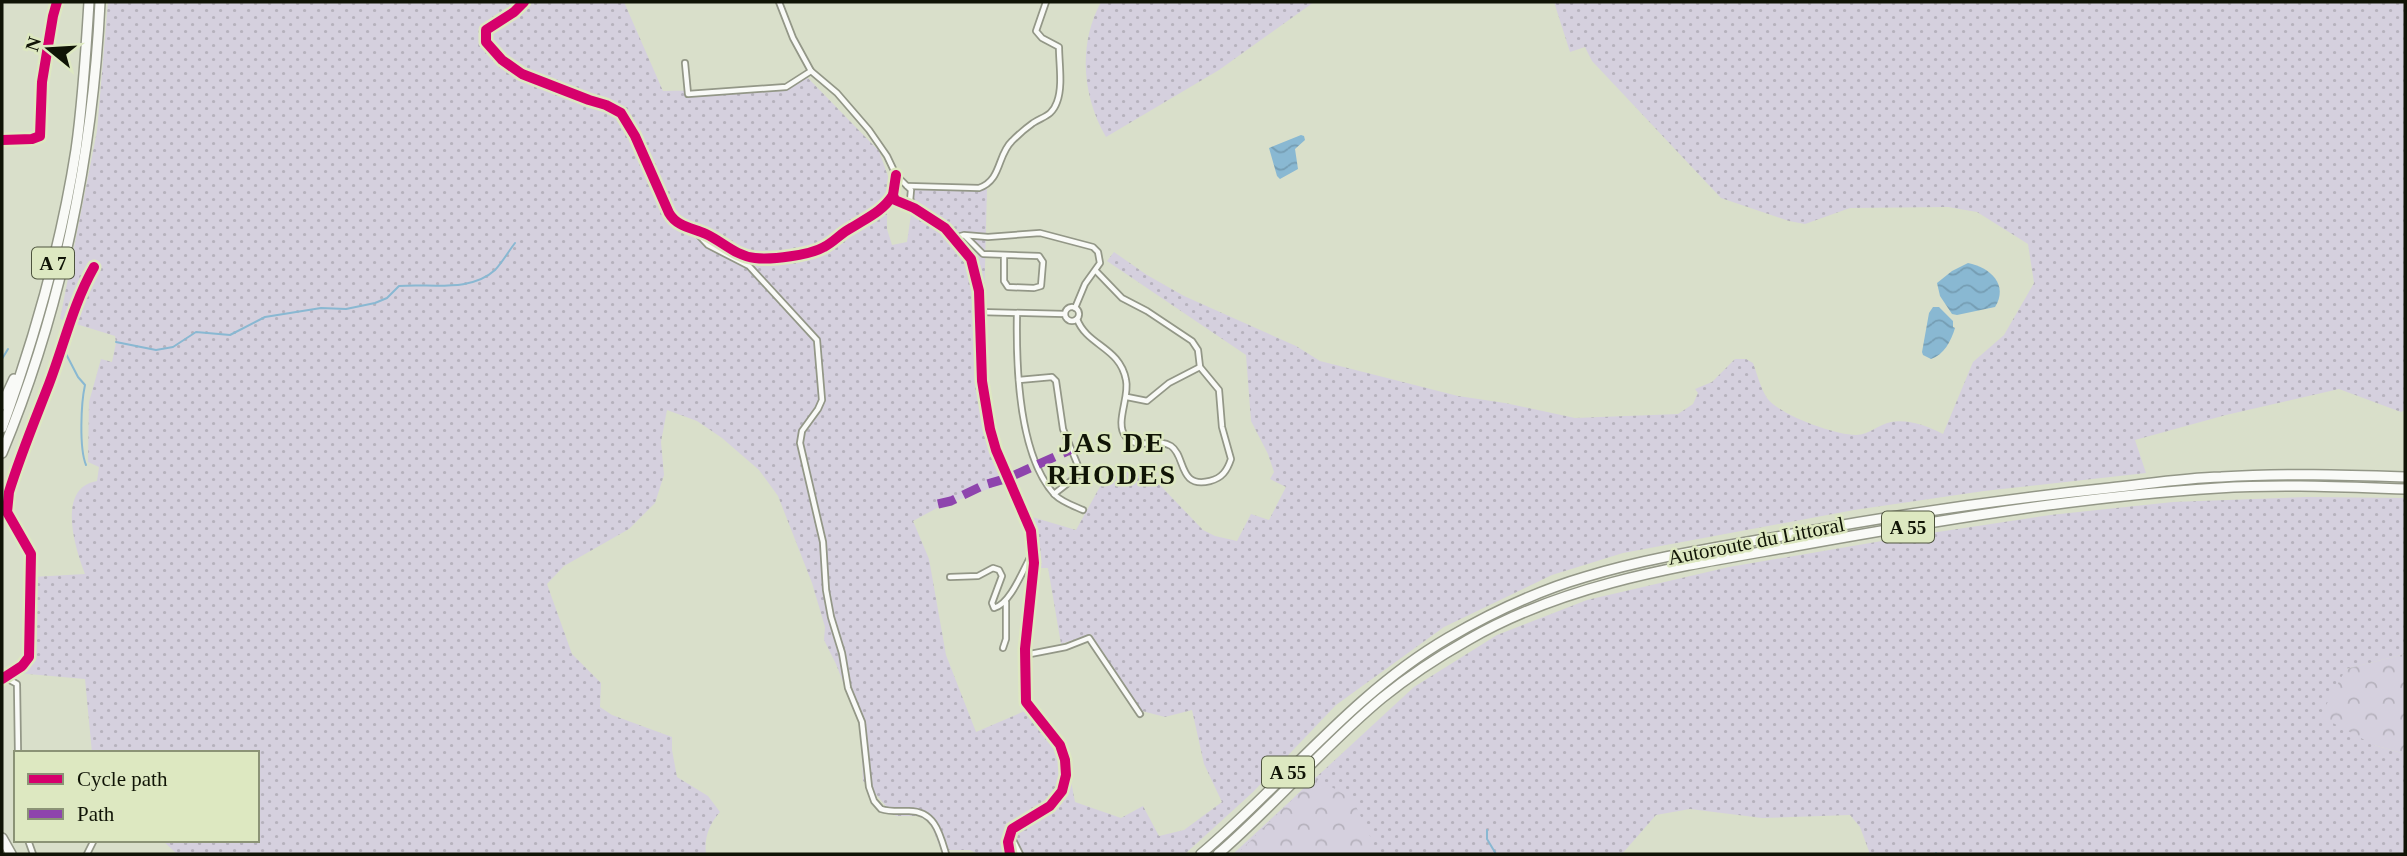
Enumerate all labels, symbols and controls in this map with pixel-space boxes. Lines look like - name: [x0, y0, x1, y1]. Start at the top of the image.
- north arrow: [14, 14, 84, 84]
- text: N: [21, 34, 45, 54]
- road number: A 7: [32, 247, 74, 278]
- district label: JAS DE RHODES: [1047, 427, 1177, 490]
- street label: Autoroute du Littoral: [1666, 512, 1847, 570]
- road number: A 55: [1882, 512, 1934, 542]
- legend: [14, 751, 259, 842]
- road number: A 55: [1262, 757, 1314, 788]
- text: Cycle path: [77, 767, 168, 791]
- text: Path: [77, 802, 115, 826]

